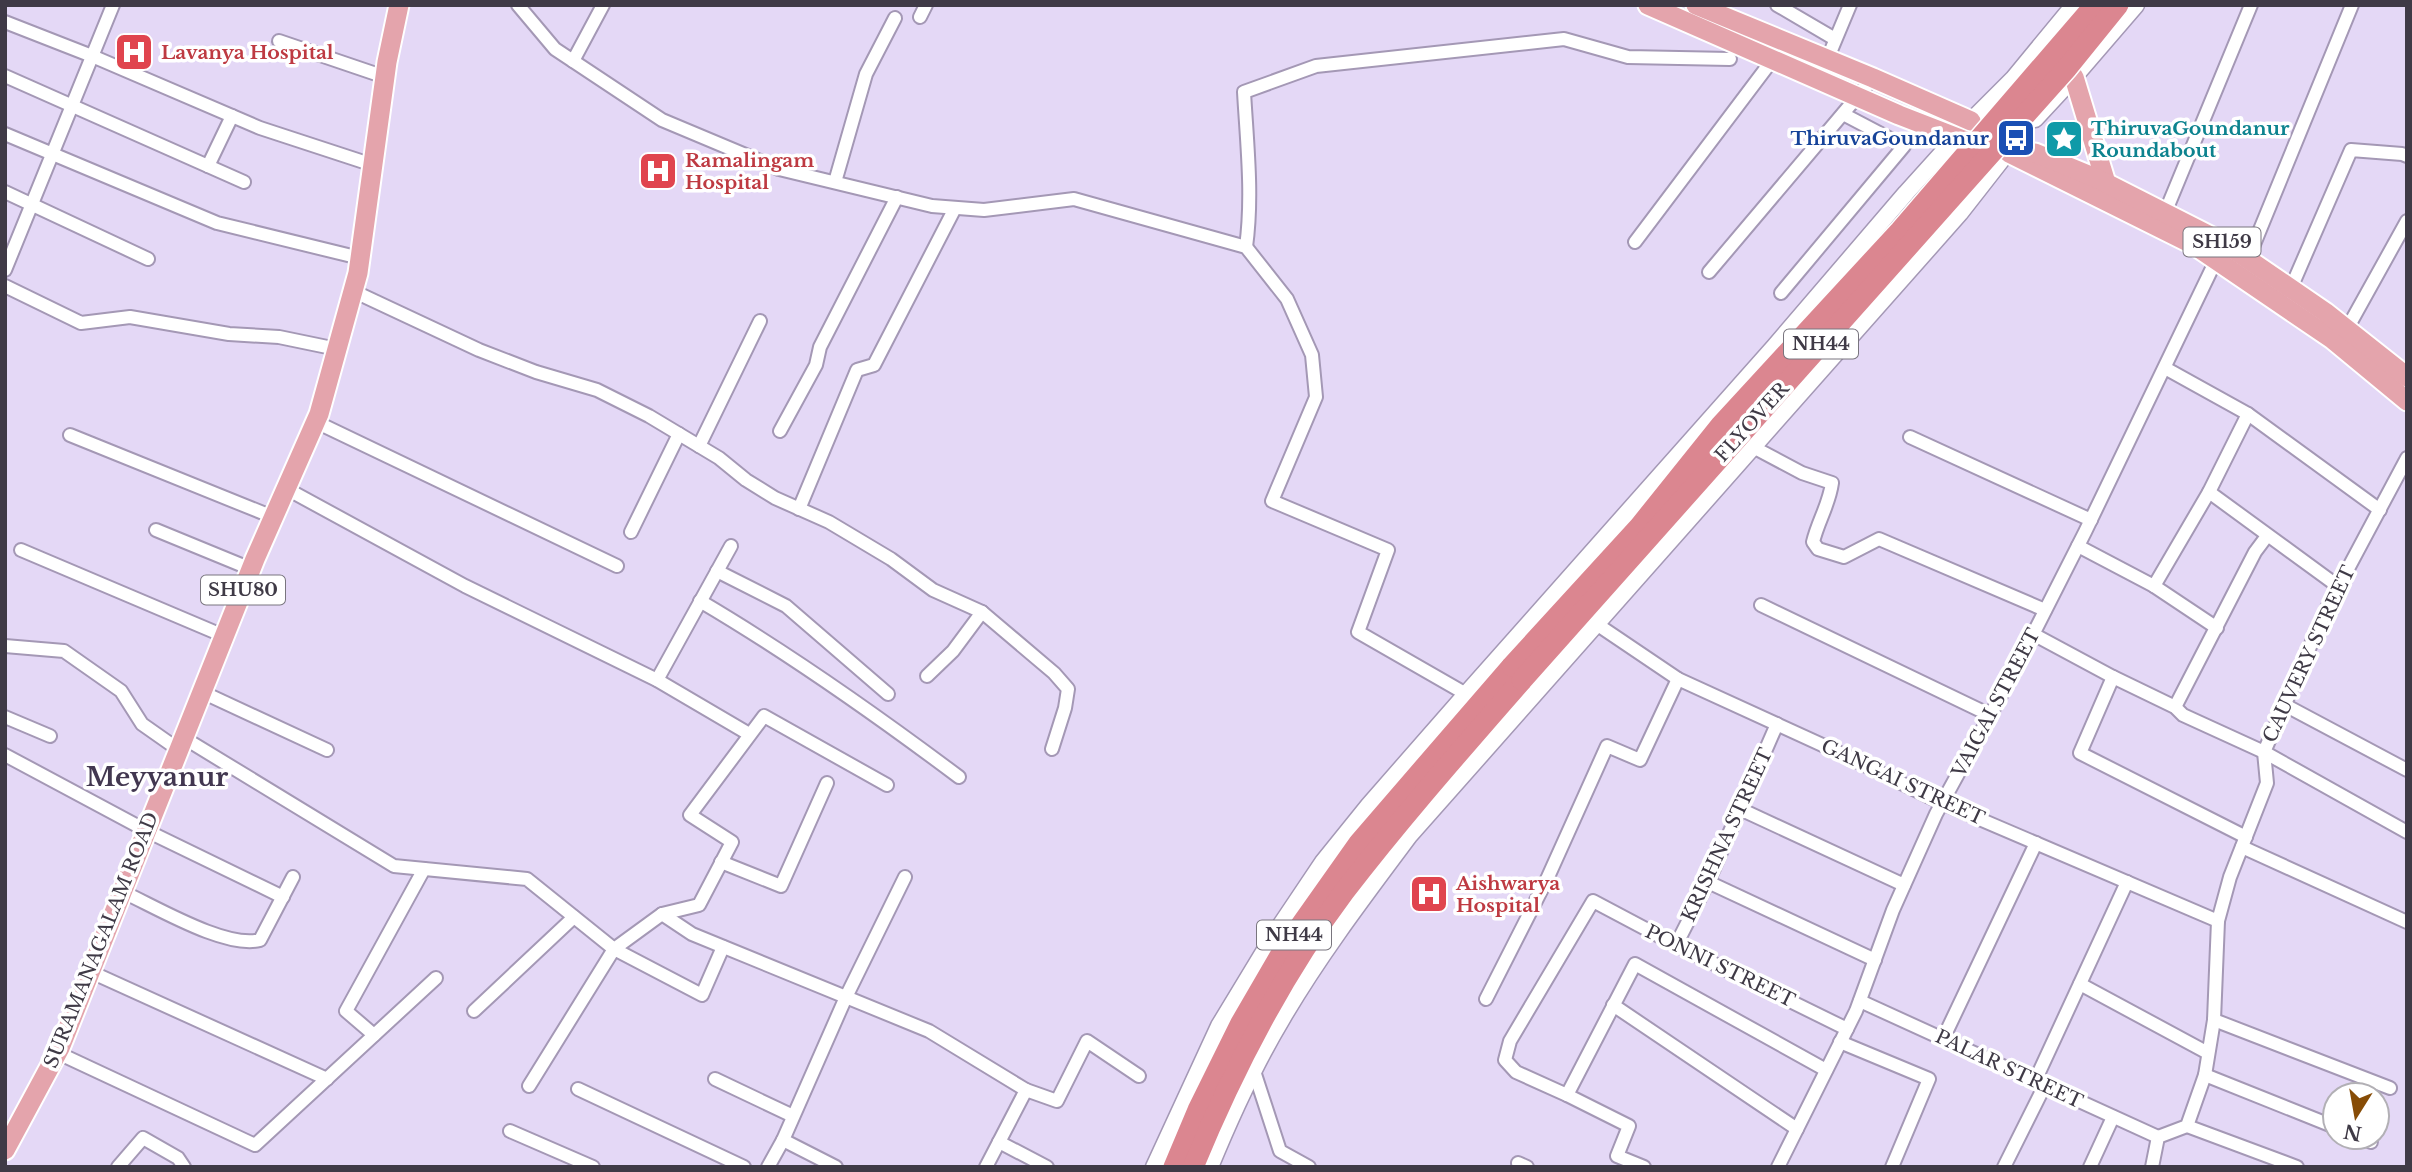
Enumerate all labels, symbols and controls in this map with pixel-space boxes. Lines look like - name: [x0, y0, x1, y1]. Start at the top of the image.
- hospital icon: Lavanya Hospital: [113, 31, 155, 73]
- place label: Lavanya Hospital: [161, 41, 334, 64]
- bus stop icon: ThiruvaGoundanur: [1995, 117, 2037, 159]
- place label: ThiruvaGoundanur Roundabout: [2091, 117, 2290, 162]
- place icon: ThiruvaGoundanur Roundabout: [2043, 118, 2085, 160]
- place label: ThiruvaGoundanur: [1791, 127, 1990, 150]
- place label: Ramalingam Hospital: [685, 149, 814, 194]
- hospital icon: Ramalingam Hospital: [637, 150, 679, 192]
- road number: SH159: [2184, 228, 2260, 256]
- road number: NH44: [1784, 330, 1858, 358]
- street label: FLYOVER: [1710, 377, 1794, 467]
- street label: CAUVERY STREET: [2258, 562, 2360, 746]
- road number: SHU80: [201, 576, 285, 604]
- street label: VAIGAI STREET: [1947, 625, 2045, 782]
- street label: GANGAI STREET: [1818, 734, 1988, 830]
- street label: KRISHNA STREET: [1677, 745, 1777, 925]
- district label: Meyyanur: [86, 761, 228, 793]
- street label: SURAMANAGALAM ROAD: [39, 809, 163, 1071]
- place label: Aishwarya Hospital: [1455, 872, 1560, 917]
- hospital icon: Aishwarya Hospital: [1408, 873, 1450, 915]
- road number: NH44: [1257, 920, 1331, 950]
- street label: PONNI STREET: [1641, 920, 1799, 1012]
- street label: PALAR STREET: [1932, 1025, 2086, 1113]
- north arrow: [2321, 1081, 2391, 1151]
- text: N: [2342, 1119, 2364, 1145]

